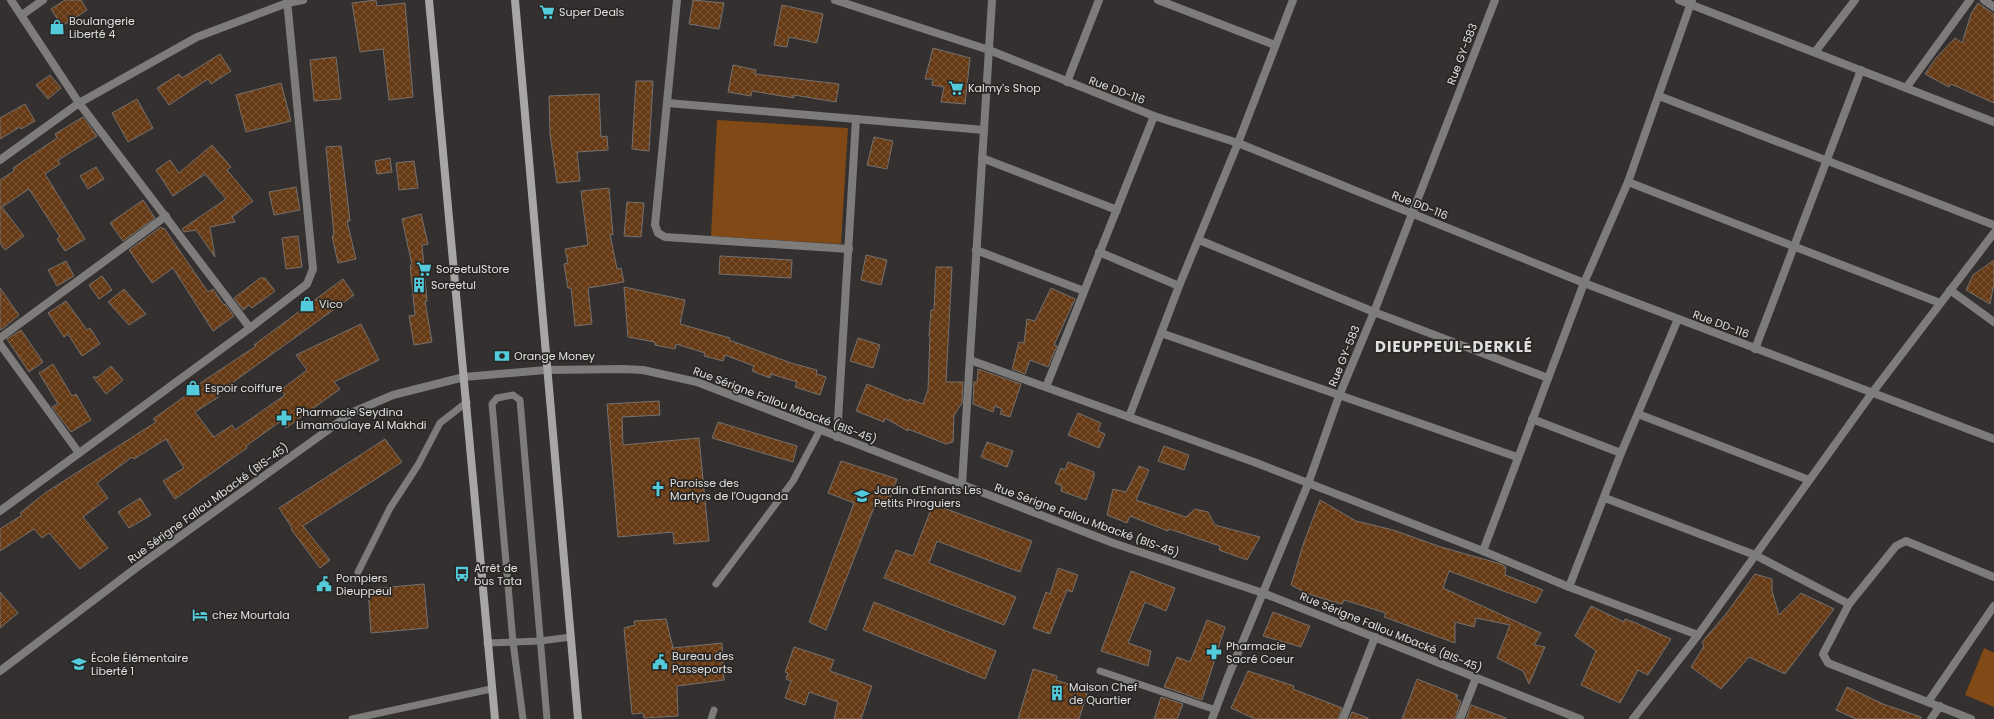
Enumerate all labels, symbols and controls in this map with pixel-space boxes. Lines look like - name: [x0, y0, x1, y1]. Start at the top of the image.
- supermarket icon: Super Deals: [538, 3, 556, 21]
- place label: Super Deals: [559, 4, 625, 20]
- place label: Boulangerie Liberté 4: [69, 13, 135, 42]
- shop icon: Boulangerie Liberté 4: [48, 18, 66, 36]
- street label: Rue GY-583: [1443, 21, 1481, 87]
- street label: Rue DD-116: [1087, 72, 1147, 108]
- supermarket icon: Kalmy's Shop: [947, 79, 965, 97]
- place label: Kalmy's Shop: [968, 80, 1041, 96]
- street label: Rue DD-116: [1390, 187, 1450, 223]
- supermarket icon: SoreetulStore: [415, 260, 433, 278]
- place label: SoreetulStore: [436, 261, 510, 277]
- building icon: Soreetul: [410, 276, 428, 294]
- place label: Soreetul: [431, 277, 476, 293]
- shop icon: Vico: [298, 295, 316, 313]
- place label: Vico: [319, 296, 343, 312]
- street label: Rue DD-116: [1691, 306, 1751, 342]
- street label: Rue GY-583: [1324, 323, 1364, 389]
- district label: DIEUPPEUL-DERKLÉ: [1375, 336, 1533, 357]
- bank icon: Orange Money: [493, 347, 511, 365]
- place label: Orange Money: [514, 348, 596, 364]
- street label: Rue Sérigne Fallou Mbacké (BIS-45): [691, 363, 879, 447]
- shop icon: Espoir coiffure: [184, 379, 202, 397]
- place label: Espoir coiffure: [205, 380, 282, 396]
- place label: Pharmacie Seydina Limamoulaye Al Makhdi: [296, 404, 427, 433]
- pharmacy icon: Pharmacie Seydina Limamoulaye Al Makhdi: [275, 409, 293, 427]
- street label: Rue Sérigne Fallou Mbacké (BIS-45): [124, 439, 292, 567]
- place label: Paroisse des Martyrs de l'Ouganda: [670, 475, 788, 504]
- street label: Rue Sérigne Fallou Mbacké (BIS-45): [992, 479, 1182, 561]
- church icon: Paroisse des Martyrs de l'Ouganda: [649, 480, 667, 498]
- place label: Jardin d'Enfants Les Petits Piroguiers: [874, 482, 982, 511]
- school or university icon: Jardin d'Enfants Les Petits Piroguiers: [853, 487, 871, 505]
- place label: Arrêt de bus Tata: [474, 560, 522, 589]
- bus stop icon: Arrêt de bus Tata: [453, 565, 471, 583]
- place label: Pompiers Dieuppeul: [336, 570, 392, 599]
- public building icon: Pompiers Dieuppeul: [315, 575, 333, 593]
- street label: Rue Sérigne Fallou Mbacké (BIS-45): [1297, 588, 1485, 676]
- hotel icon: chez Mourtala: [191, 606, 209, 624]
- place label: chez Mourtala: [212, 607, 290, 623]
- place label: Pharmacie Sacré Coeur: [1226, 638, 1294, 667]
- pharmacy icon: Pharmacie Sacré Coeur: [1205, 643, 1223, 661]
- place label: Bureau des Passeports: [672, 648, 734, 677]
- place label: École Élémentaire Liberté 1: [91, 650, 188, 679]
- public building icon: Bureau des Passeports: [651, 653, 669, 671]
- school or university icon: École Élémentaire Liberté 1: [70, 655, 88, 673]
- place label: Maison Chef de Quartier: [1069, 679, 1138, 708]
- building icon: Maison Chef de Quartier: [1048, 684, 1066, 702]

